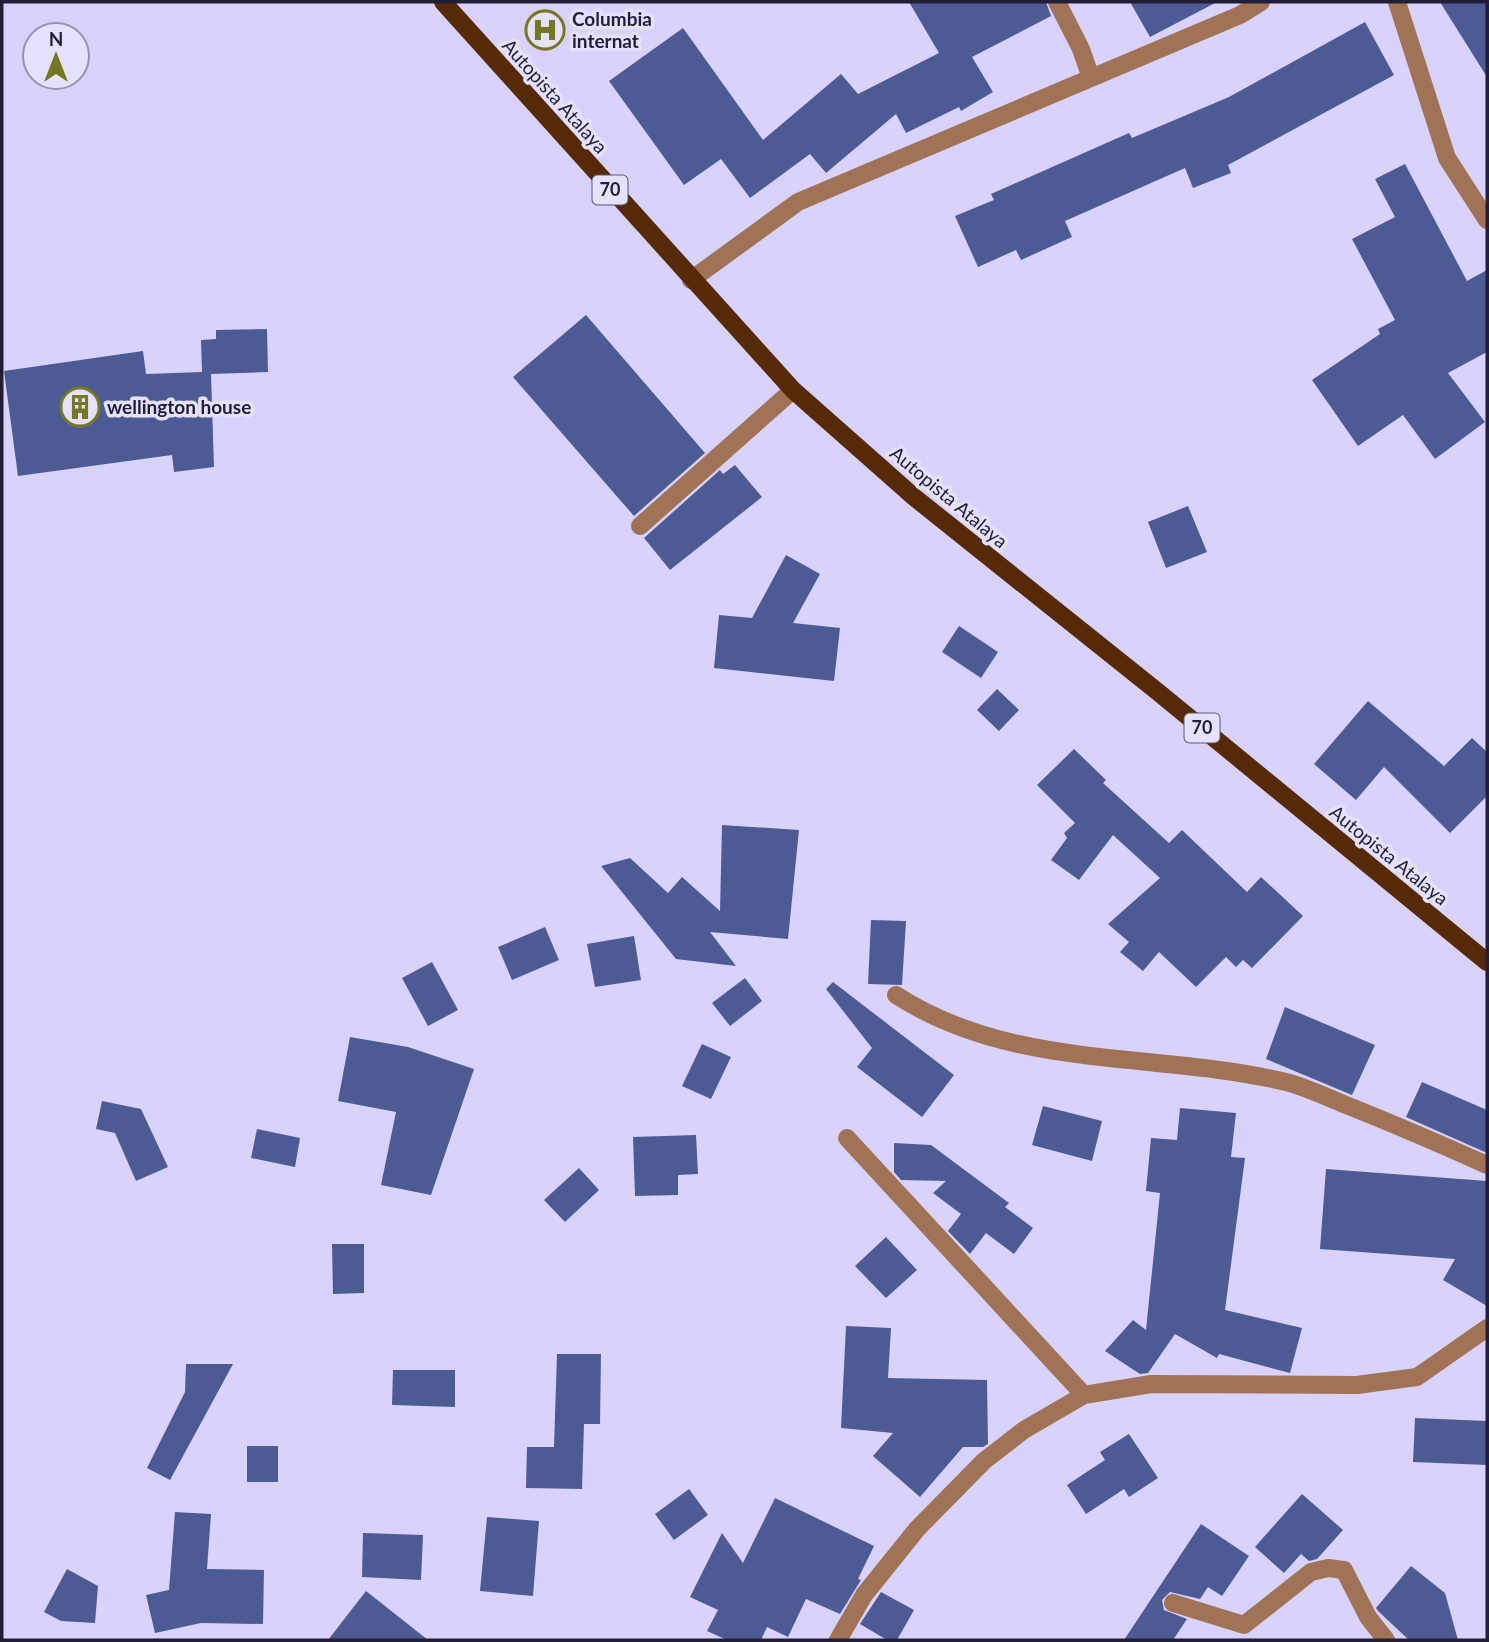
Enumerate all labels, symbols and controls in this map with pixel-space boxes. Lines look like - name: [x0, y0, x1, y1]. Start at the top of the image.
- place label: Columbia internat: [572, 7, 652, 52]
- hospital icon: Columbia internat: [524, 9, 566, 51]
- north arrow: [21, 21, 91, 91]
- text: N: [49, 27, 63, 50]
- street label: Autopista Atalaya: [498, 34, 613, 158]
- road number: 70: [592, 176, 628, 204]
- building icon: wellington house: [59, 386, 101, 428]
- place label: wellington house: [107, 395, 251, 418]
- street label: Autopista Atalaya: [886, 441, 1013, 552]
- road number: 70: [1184, 714, 1220, 742]
- street label: Autopista Atalaya: [1325, 800, 1453, 909]

